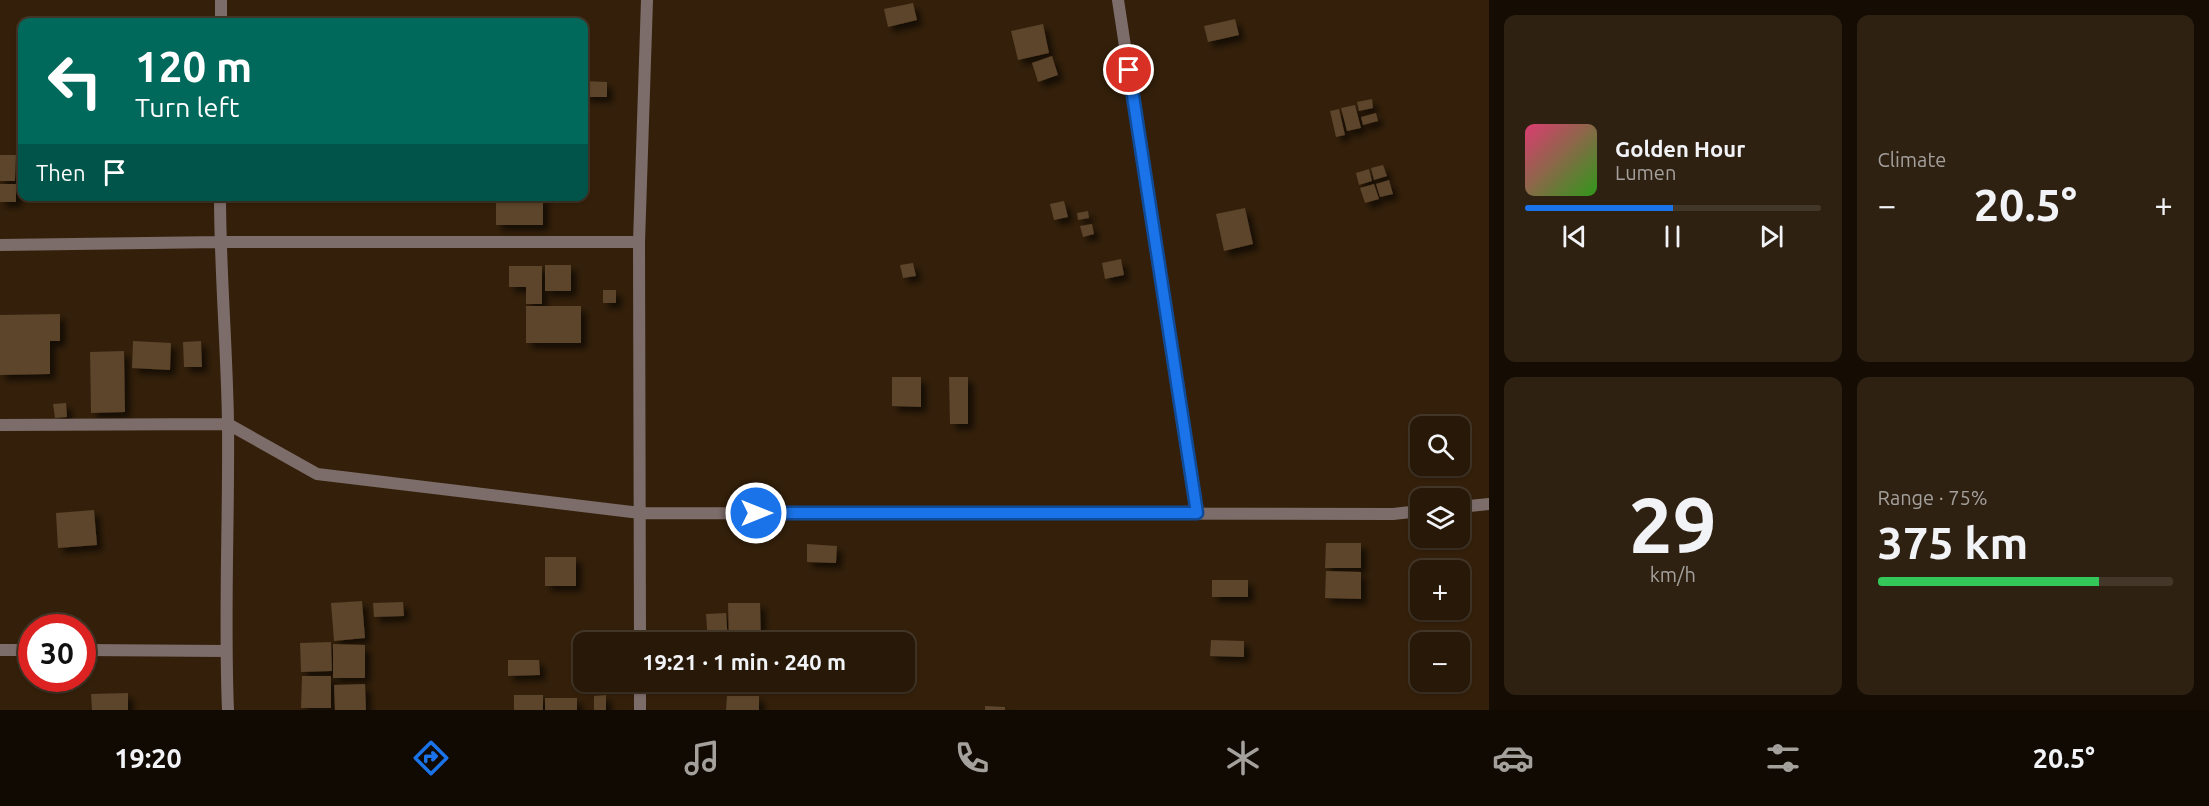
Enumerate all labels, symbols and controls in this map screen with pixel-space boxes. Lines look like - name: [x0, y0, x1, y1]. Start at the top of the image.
- icon: left: [36, 42, 114, 120]
- text: 120 m: [135, 43, 252, 90]
- pin: [1103, 44, 1154, 95]
- icon: arrive: [1112, 53, 1145, 86]
- text: Turn left: [135, 92, 239, 122]
- text: Golden Hour: [1615, 136, 1745, 161]
- text: Climate: [1878, 148, 1946, 171]
- icon: arrive: [98, 156, 131, 189]
- text: Then: [36, 160, 86, 185]
- text: Lumen: [1615, 161, 1676, 184]
- text: 20.5°: [1974, 179, 2077, 230]
- text: −: [1878, 186, 1896, 223]
- text: +: [2154, 186, 2173, 223]
- icon: previous: [1558, 220, 1591, 253]
- icon: pause: [1656, 220, 1689, 253]
- icon: next: [1755, 220, 1788, 253]
- map controls: [1410, 416, 1470, 692]
- button: search: [1410, 416, 1470, 476]
- text: 29: [1629, 480, 1717, 568]
- position arrow: [724, 481, 788, 545]
- text: Range · 75%: [1878, 486, 1988, 509]
- button: layers: [1410, 488, 1470, 548]
- text: 375 km: [1878, 517, 2028, 568]
- button: +: [1410, 560, 1470, 620]
- text: km/h: [1650, 563, 1696, 586]
- speed limit sign: 30: [18, 614, 96, 692]
- button: −: [1410, 632, 1470, 692]
- text: 19:21 · 1 min · 240 m: [642, 649, 846, 674]
- icon: directions: [410, 737, 452, 779]
- icon: music: [681, 737, 723, 779]
- icon: phone: [951, 737, 993, 779]
- icon: climate: [1222, 737, 1264, 779]
- icon: car: [1492, 737, 1534, 779]
- icon: filters: [1762, 737, 1804, 779]
- text: 19:20: [114, 743, 182, 773]
- text: 20.5°: [2033, 743, 2095, 773]

